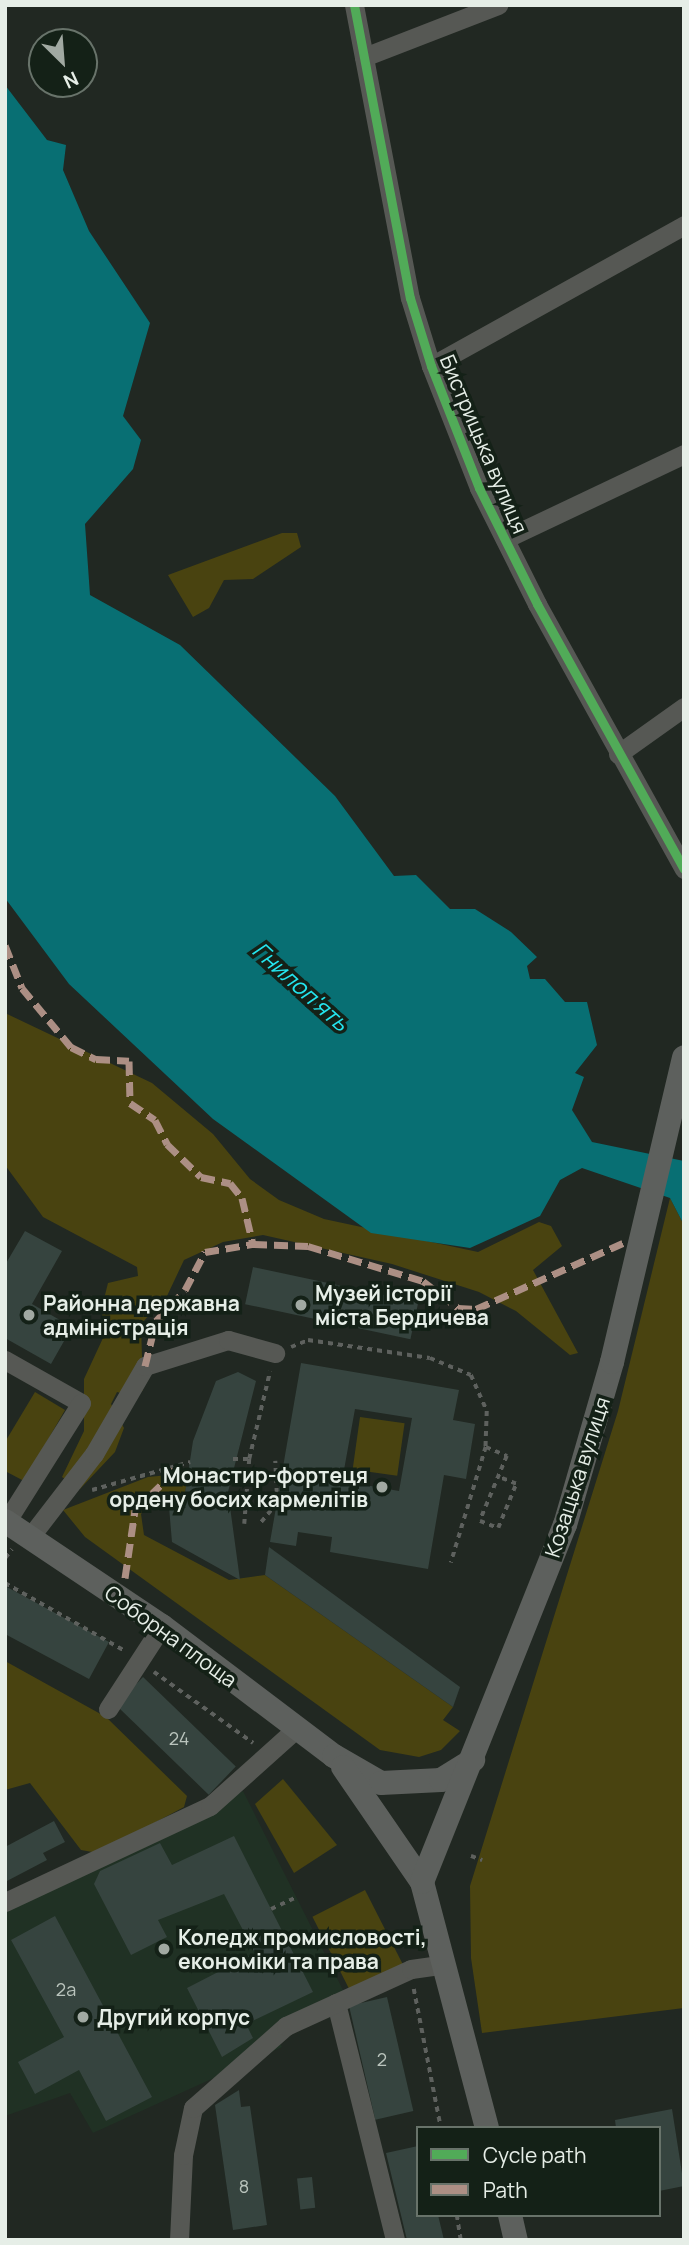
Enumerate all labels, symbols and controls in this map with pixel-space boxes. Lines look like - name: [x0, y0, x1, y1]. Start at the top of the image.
- north arrow: [28, 28, 98, 98]
- text: N: [59, 66, 83, 95]
- street label: Бистрицька вулиця: [435, 351, 533, 537]
- water label: Гнилоп'ять: [247, 936, 355, 1036]
- place label: Музей історії міста Бердичева: [315, 1280, 489, 1330]
- place label: Районна державна адміністрація: [43, 1290, 240, 1340]
- marker: Музей історії міста Бердичева: [293, 1297, 309, 1313]
- marker: Районна державна адміністрація: [21, 1307, 37, 1323]
- street label: Козацька вулиця: [539, 1394, 615, 1560]
- place label: Монастир-фортеця ордену босих кармелітів: [109, 1462, 368, 1512]
- marker: Монастир-фортеця ордену босих кармелітів: [374, 1479, 390, 1495]
- street label: Соборна площа: [100, 1580, 242, 1692]
- house number: 24: [169, 1727, 189, 1749]
- place label: Коледж промисловості, економіки та права: [178, 1924, 427, 1974]
- marker: Коледж промисловості, економіки та права: [156, 1941, 172, 1957]
- house number: 2а: [56, 1978, 76, 2000]
- place label: Другий корпус: [97, 2004, 250, 2030]
- marker: Другий корпус: [75, 2009, 91, 2025]
- house number: 2: [377, 2048, 387, 2070]
- legend: [416, 2126, 661, 2217]
- text: Cycle path: [483, 2141, 586, 2169]
- house number: 8: [239, 2175, 249, 2197]
- text: Path: [483, 2176, 528, 2204]

